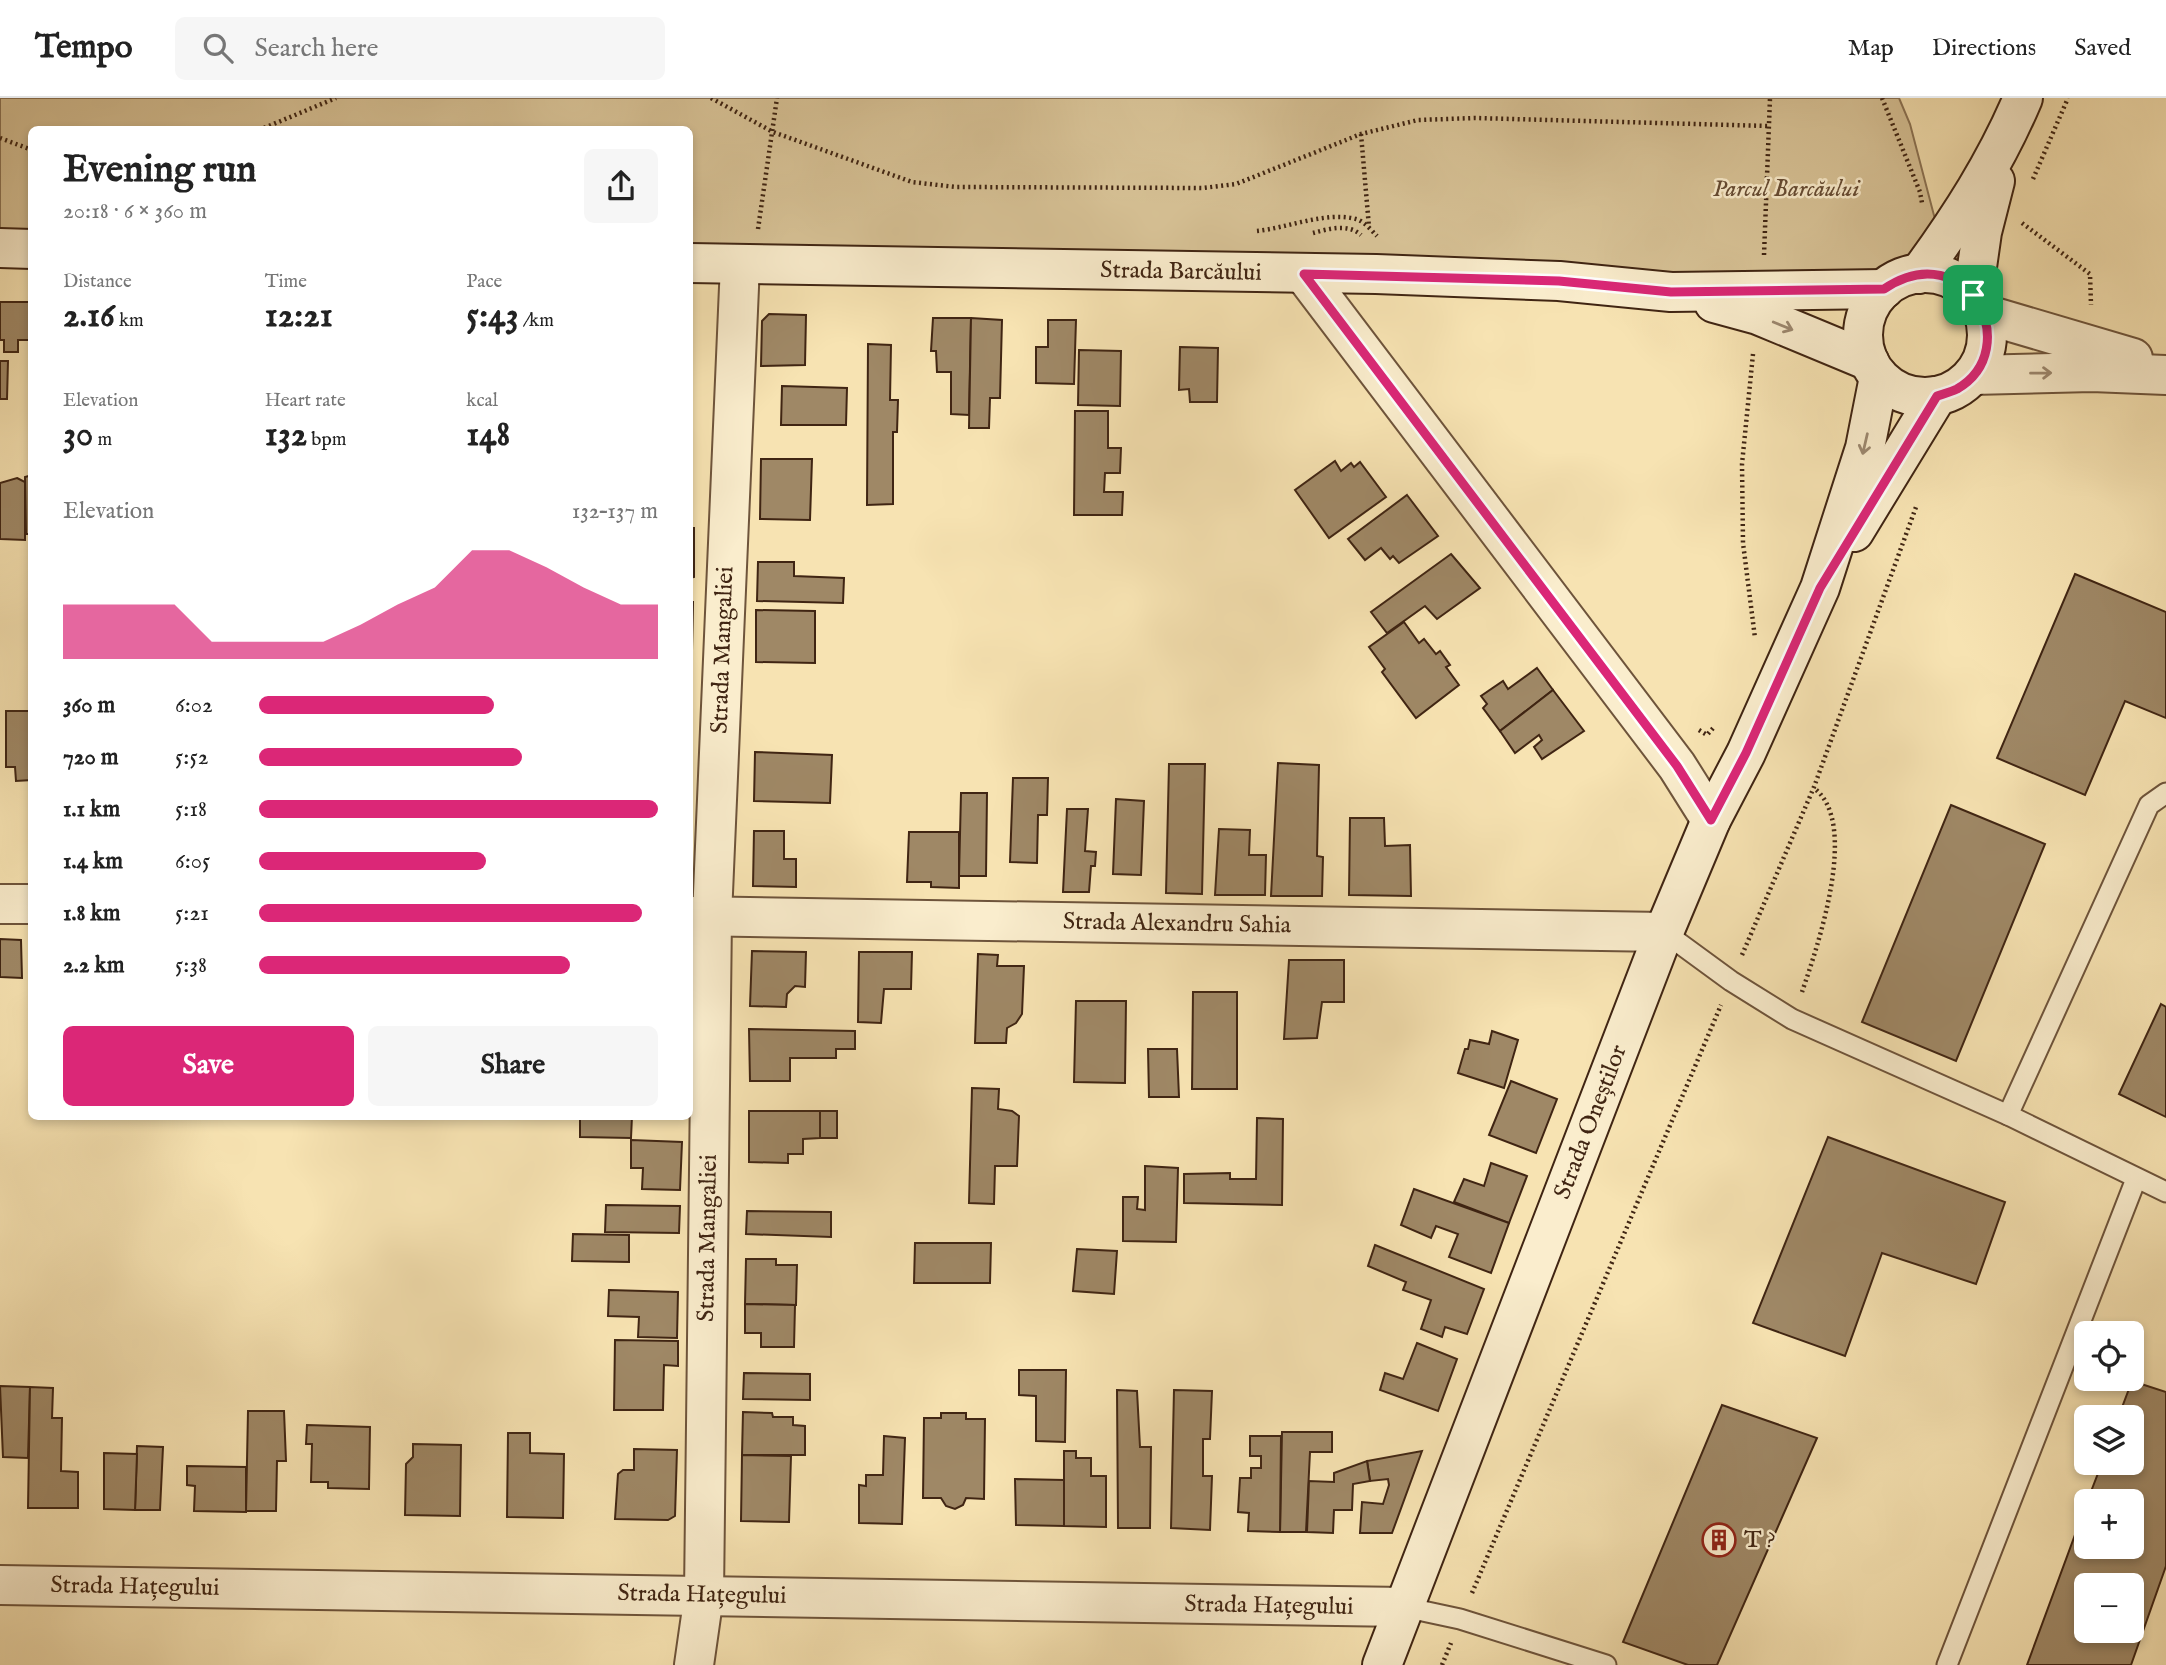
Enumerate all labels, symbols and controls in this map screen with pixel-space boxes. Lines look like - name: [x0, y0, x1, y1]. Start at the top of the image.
- search box: [175, 17, 665, 80]
- text: Tempo: [35, 27, 133, 69]
- icon: search: [199, 29, 237, 67]
- text: Search here: [255, 32, 378, 65]
- text: Map: [1848, 33, 1894, 64]
- text: Directions: [1932, 33, 2036, 64]
- text: Saved: [2074, 33, 2131, 64]
- text: Evening run: [63, 147, 257, 195]
- button: share: [584, 149, 658, 223]
- park label: Parcul Barcăului: [1713, 174, 1861, 205]
- text: 20:18 · 6 × 360 m: [63, 197, 207, 226]
- street label: Strada Barcăului: [1100, 255, 1262, 289]
- pin: [1943, 265, 2003, 325]
- text: Distance: [63, 270, 132, 294]
- text: Time: [265, 270, 307, 294]
- text: Pace: [466, 270, 502, 294]
- icon: arrive: [1954, 276, 1992, 314]
- text: 2.16: [63, 294, 115, 339]
- text: 12:21: [265, 294, 333, 339]
- text: 5:43: [466, 294, 518, 339]
- text: km: [115, 309, 144, 333]
- text: /km: [518, 309, 554, 333]
- one-way arrow: [1772, 320, 1794, 333]
- one-way arrow: [2030, 367, 2053, 380]
- text: Elevation: [63, 389, 138, 413]
- text: Heart rate: [265, 389, 346, 413]
- text: kcal: [466, 389, 498, 413]
- text: 30: [63, 413, 93, 458]
- text: 132: [265, 413, 307, 458]
- text: 148: [466, 413, 510, 458]
- text: m: [93, 428, 112, 452]
- text: bpm: [307, 428, 346, 452]
- one-way arrow: [1858, 432, 1872, 455]
- text: Elevation: [63, 497, 154, 526]
- text: 132–137 m: [572, 497, 658, 526]
- street label: Strada Mangaliei: [705, 566, 741, 734]
- text: 360 m: [63, 691, 115, 720]
- text: 6:02: [175, 691, 213, 720]
- text: 720 m: [63, 743, 119, 772]
- text: 5:52: [175, 743, 208, 772]
- text: 1.1 km: [63, 795, 120, 824]
- text: 5:18: [175, 795, 207, 824]
- text: 1.4 km: [63, 847, 123, 876]
- text: 6:05: [175, 847, 210, 876]
- text: 1.8 km: [63, 899, 121, 928]
- text: 5:21: [175, 899, 209, 928]
- street label: Strada Alexandru Sahia: [1063, 907, 1292, 941]
- text: 2.2 km: [63, 951, 125, 980]
- text: 5:38: [175, 951, 207, 980]
- button: Save: [63, 1026, 354, 1106]
- button: Share: [368, 1026, 658, 1106]
- street label: Strada Oneștilor: [1547, 1040, 1635, 1204]
- street label: Strada Mangaliei: [691, 1154, 725, 1322]
- map controls: [2074, 1321, 2144, 1643]
- button: locate: [2074, 1321, 2144, 1391]
- button: layers: [2074, 1405, 2144, 1475]
- button: +: [2074, 1489, 2144, 1559]
- building icon: T ?: [1700, 1521, 1738, 1559]
- place label: T ?: [1744, 1525, 1775, 1556]
- street label: Strada Hațegului: [50, 1570, 220, 1604]
- button: −: [2074, 1573, 2144, 1643]
- street label: Strada Hațegului: [617, 1578, 787, 1612]
- street label: Strada Hațegului: [1184, 1589, 1354, 1623]

